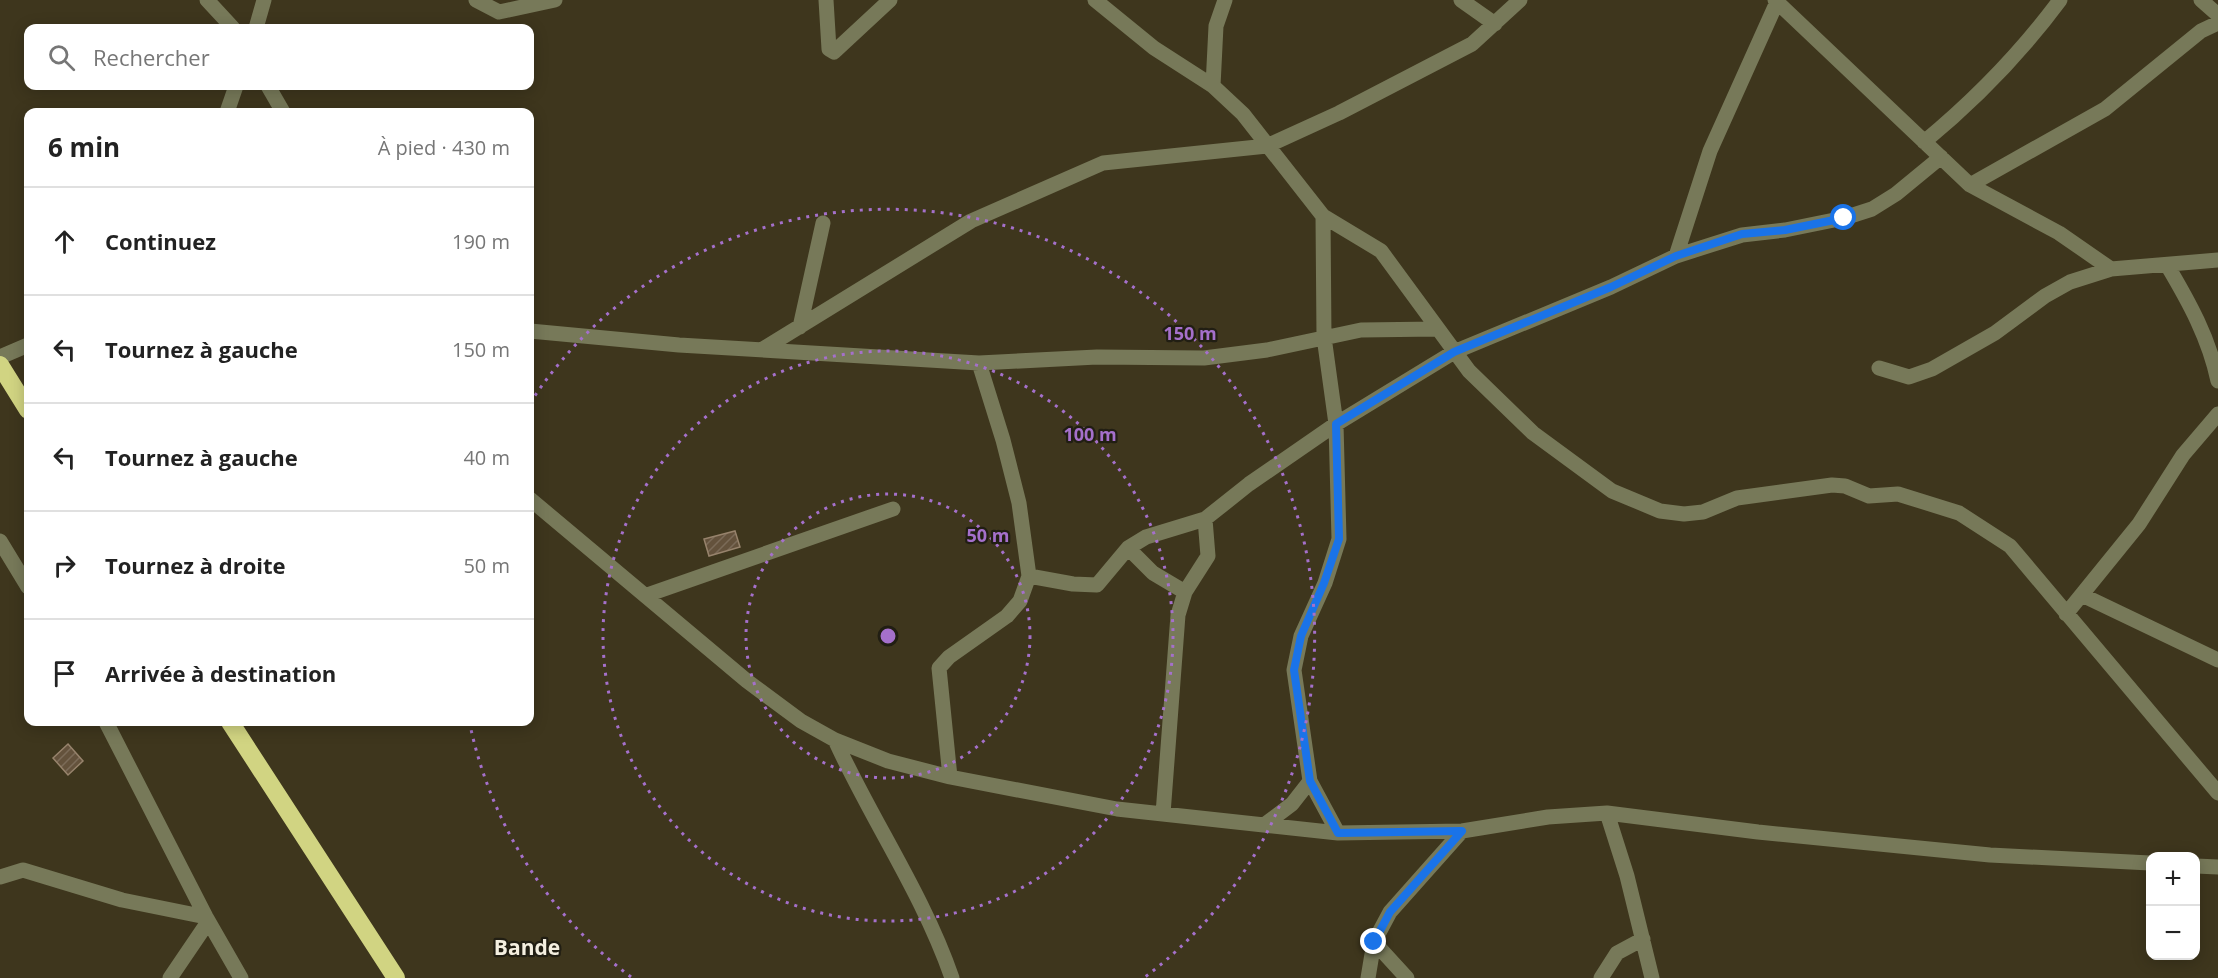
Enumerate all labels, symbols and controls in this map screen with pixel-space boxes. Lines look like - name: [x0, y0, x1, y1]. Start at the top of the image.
- search box: [24, 24, 534, 90]
- icon: search: [45, 41, 78, 74]
- text: Rechercher: [93, 42, 210, 72]
- text: 6 min: [48, 129, 120, 165]
- text: À pied · 430 m: [378, 134, 510, 161]
- route start: [1830, 204, 1856, 230]
- icon: ahead: [48, 225, 81, 258]
- text: Continuez: [105, 226, 216, 256]
- text: 190 m: [452, 228, 510, 255]
- text: 150 m: [1163, 321, 1217, 345]
- icon: left: [48, 333, 81, 366]
- text: Tournez à gauche: [105, 334, 298, 364]
- text: 150 m: [452, 336, 510, 363]
- text: 100 m: [1063, 422, 1117, 446]
- icon: left: [48, 441, 81, 474]
- text: Tournez à gauche: [105, 442, 298, 472]
- text: 40 m: [463, 444, 510, 471]
- text: 50 m: [967, 523, 1009, 547]
- icon: right: [48, 549, 81, 582]
- text: Tournez à droite: [105, 550, 286, 580]
- text: 50 m: [463, 552, 510, 579]
- centre of rings: [878, 626, 898, 646]
- icon: arrive: [48, 657, 81, 690]
- text: Arrivée à destination: [105, 658, 336, 688]
- map controls: [2146, 852, 2200, 960]
- button: +: [2146, 852, 2200, 906]
- button: −: [2146, 906, 2200, 960]
- route end: [1360, 928, 1386, 954]
- district label: Bande: [494, 933, 560, 961]

